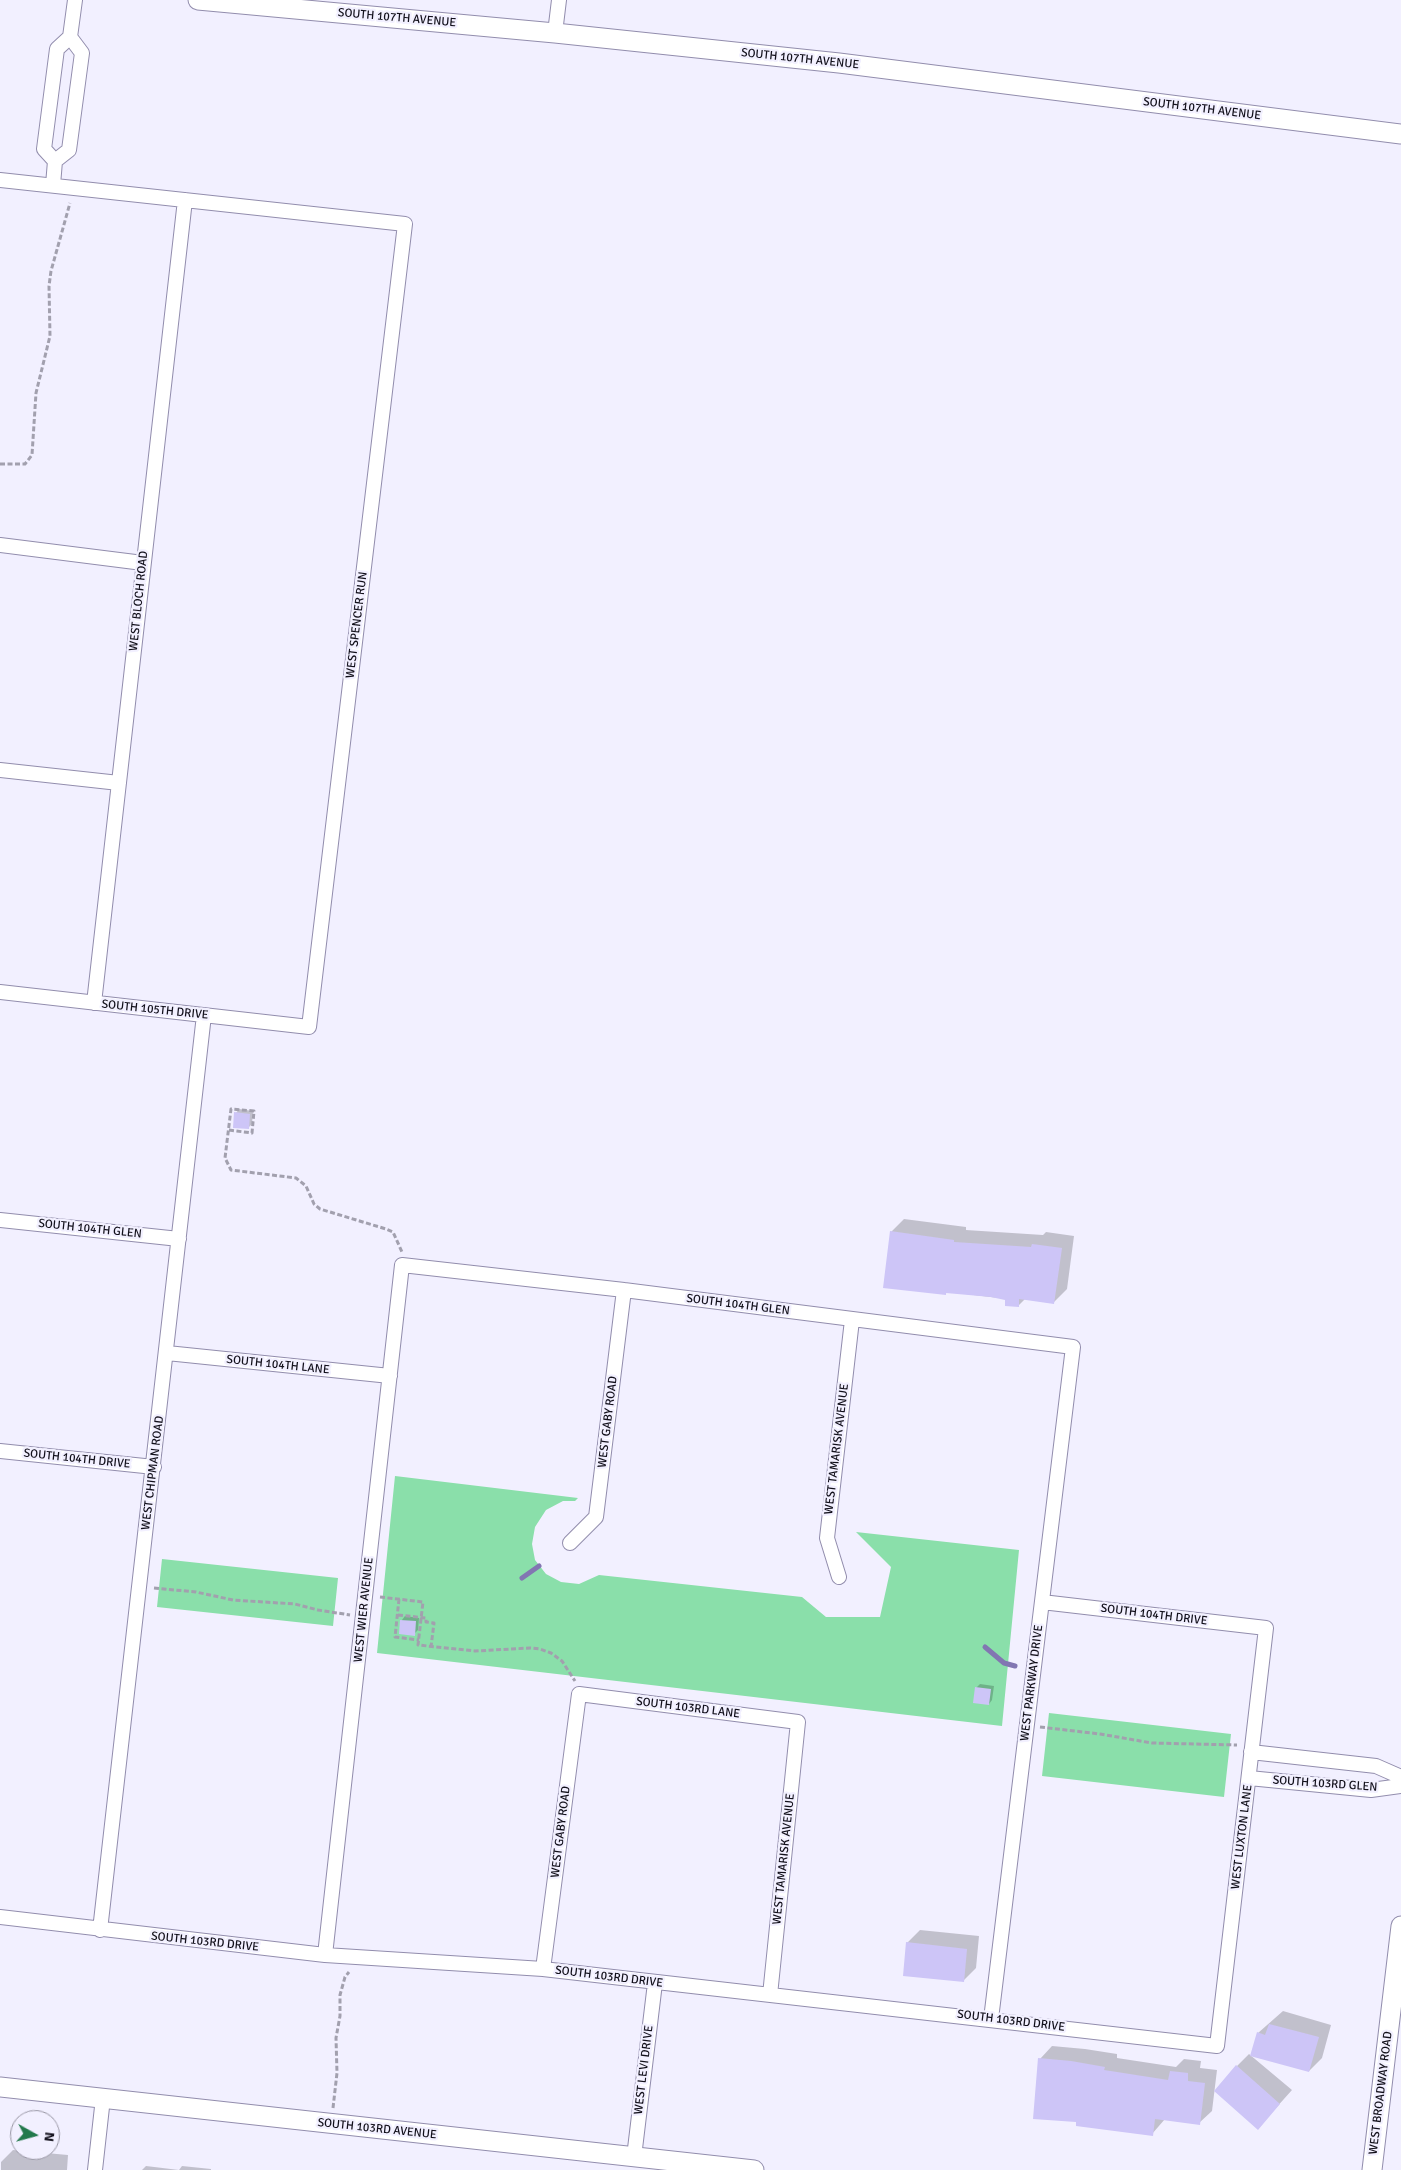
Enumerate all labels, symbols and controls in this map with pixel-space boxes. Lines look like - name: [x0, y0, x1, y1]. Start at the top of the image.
- street label: SOUTH 107TH AVENUE: [337, 6, 457, 30]
- street label: SOUTH 107TH AVENUE: [740, 46, 860, 72]
- street label: SOUTH 107TH AVENUE: [1142, 95, 1262, 123]
- street label: WEST BLOCH ROAD: [127, 550, 151, 652]
- street label: WEST SPENCER RUN: [343, 571, 371, 679]
- street label: SOUTH 105TH DRIVE: [101, 997, 209, 1023]
- street label: SOUTH 104TH GLEN: [37, 1216, 143, 1242]
- street label: SOUTH 104TH GLEN: [685, 1292, 791, 1318]
- street label: SOUTH 104TH LANE: [226, 1352, 330, 1378]
- street label: WEST GABY ROAD: [595, 1375, 621, 1469]
- street label: WEST TAMARISK AVENUE: [822, 1383, 852, 1515]
- street label: WEST CHIPMAN ROAD: [139, 1415, 167, 1531]
- street label: SOUTH 104TH DRIVE: [23, 1446, 131, 1472]
- street label: WEST WIER AVENUE: [351, 1557, 377, 1663]
- street label: SOUTH 104TH DRIVE: [1100, 1601, 1208, 1629]
- street label: WEST PARKWAY DRIVE: [1018, 1624, 1046, 1742]
- street label: SOUTH 103RD LANE: [635, 1694, 741, 1722]
- street label: SOUTH 103RD GLEN: [1272, 1773, 1378, 1795]
- street label: WEST LUXTON LANE: [1228, 1784, 1256, 1890]
- street label: WEST GABY ROAD: [548, 1785, 574, 1879]
- street label: WEST TAMARISK AVENUE: [770, 1793, 798, 1925]
- street label: SOUTH 103RD DRIVE: [150, 1929, 260, 1955]
- street label: SOUTH 103RD DRIVE: [554, 1963, 664, 1991]
- street label: SOUTH 103RD DRIVE: [956, 2007, 1066, 2035]
- street label: WEST LEVI DRIVE: [631, 2024, 657, 2116]
- street label: WEST BROADWAY ROAD: [1366, 2030, 1396, 2156]
- north arrow: [10, 2110, 60, 2160]
- street label: SOUTH 103RD AVENUE: [317, 2116, 437, 2142]
- text: N: [40, 2131, 58, 2143]

